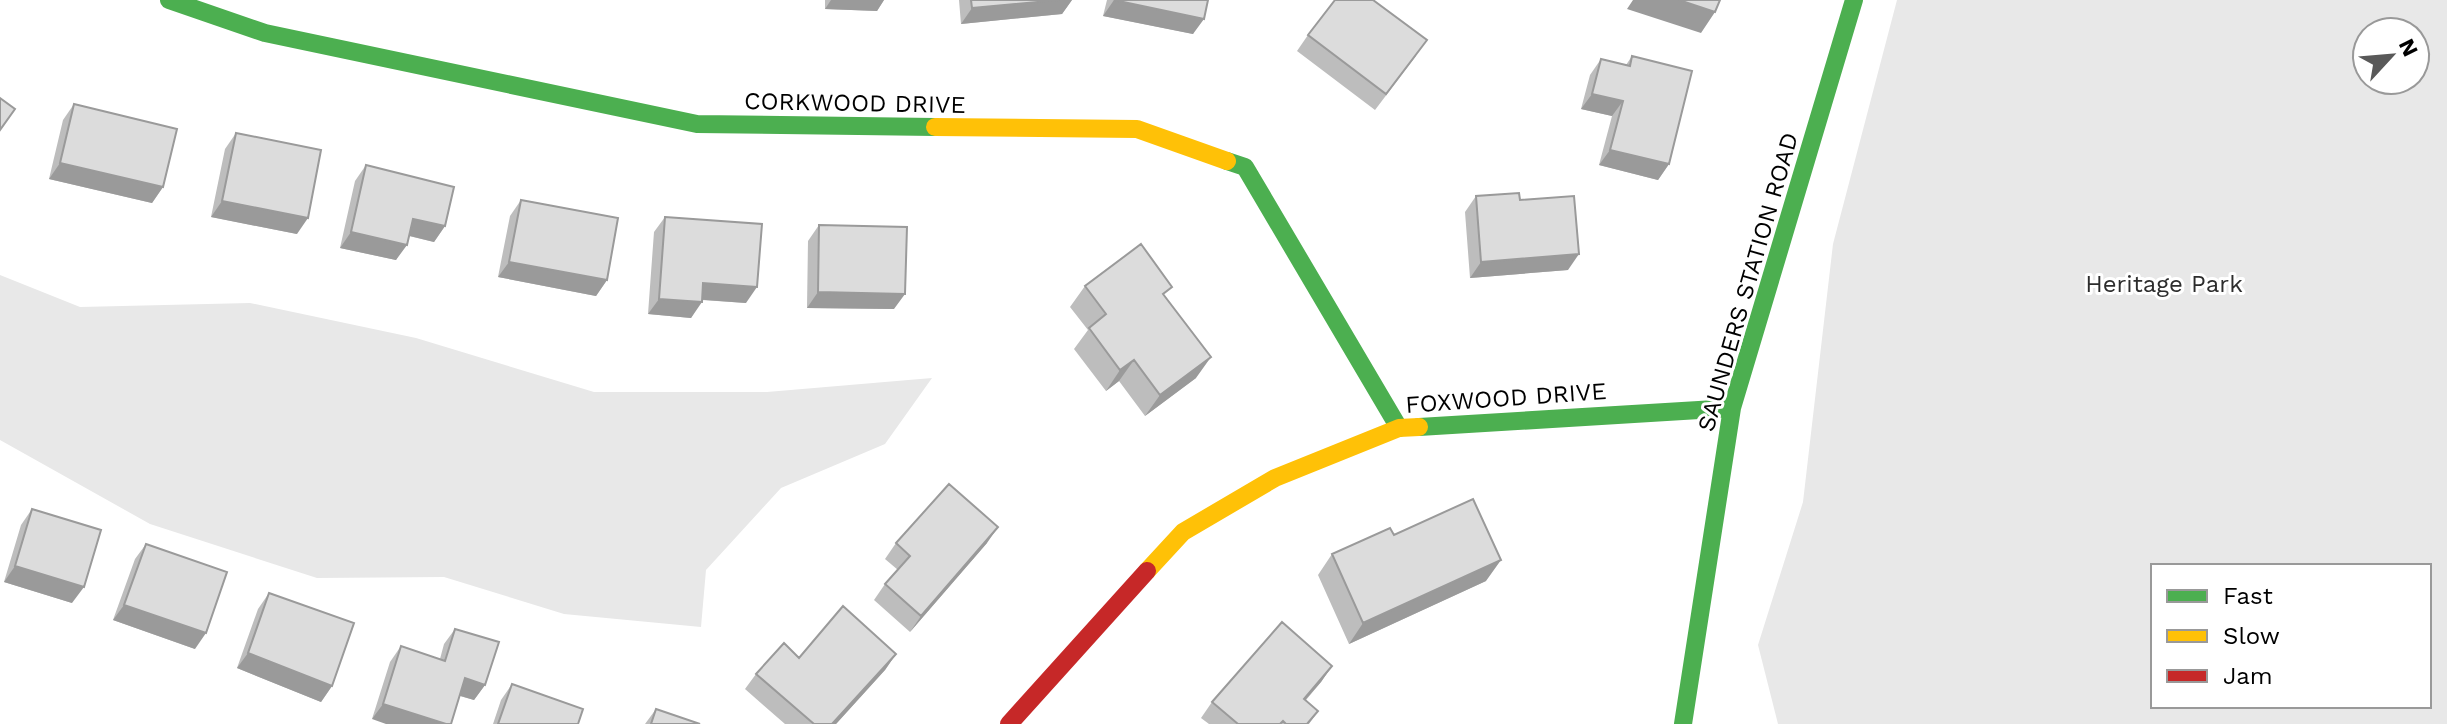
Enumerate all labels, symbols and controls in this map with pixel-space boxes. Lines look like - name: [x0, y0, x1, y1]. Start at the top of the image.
- north arrow: [2351, 16, 2431, 96]
- text: N: [2394, 35, 2423, 60]
- street label: CORKWOOD DRIVE: [744, 87, 966, 119]
- street label: SAUNDERS STATION ROAD: [1692, 129, 1804, 435]
- park label: Heritage Park: [2085, 270, 2243, 298]
- street label: FOXWOOD DRIVE: [1404, 377, 1608, 419]
- legend: [2151, 564, 2431, 708]
- text: Fast: [2223, 582, 2273, 610]
- text: Slow: [2223, 622, 2280, 650]
- text: Jam: [2223, 662, 2273, 690]

